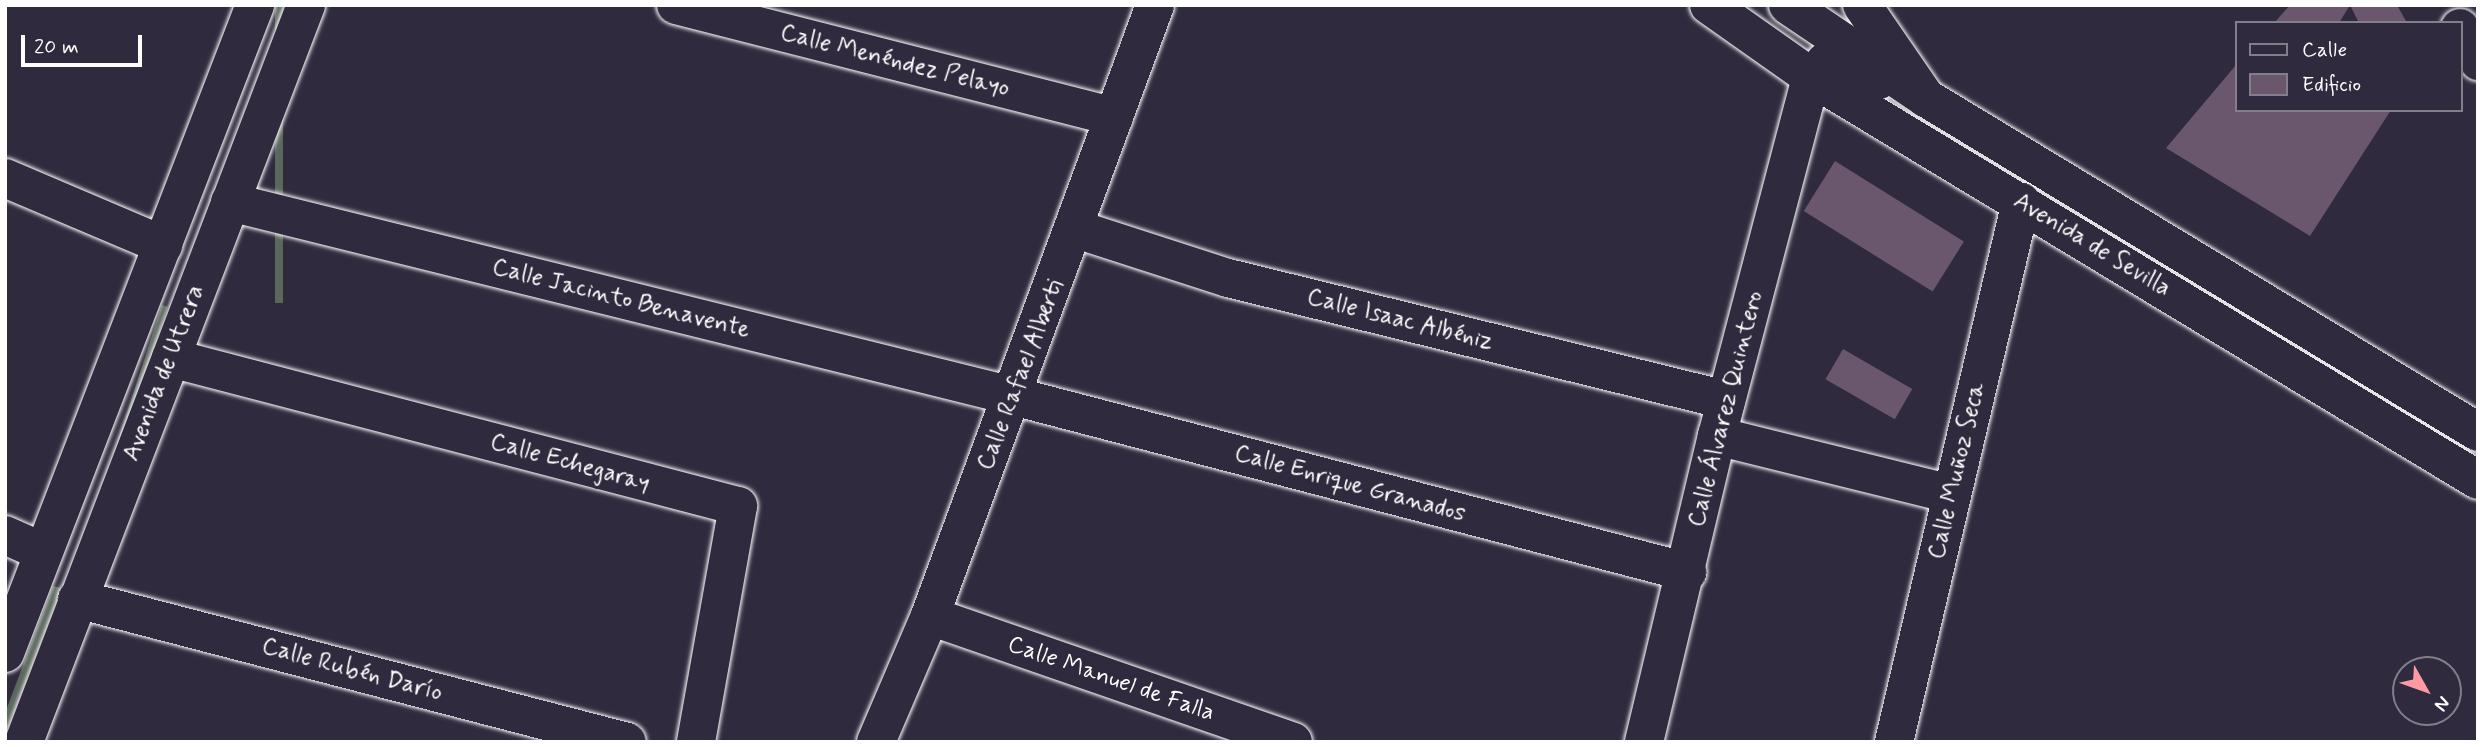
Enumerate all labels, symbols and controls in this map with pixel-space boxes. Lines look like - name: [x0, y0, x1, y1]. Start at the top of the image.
- street label: Calle Menéndez Pelayo: [779, 19, 1011, 103]
- scale bar: [24, 21, 145, 65]
- legend: [2234, 21, 2462, 112]
- text: 20 m: [34, 33, 79, 61]
- text: Calle: [2302, 36, 2347, 64]
- text: Edificio: [2302, 71, 2361, 99]
- street label: Avenida de Sevilla: [2006, 185, 2178, 305]
- street label: Calle Jacinto Benavente: [495, 254, 747, 344]
- street label: Calle Rafael Alberti: [972, 277, 1070, 473]
- street label: Avenida de Utrera: [116, 278, 212, 468]
- street label: Calle Isaac Albéniz: [1299, 282, 1501, 358]
- street label: Calle Álvarez Quintero: [1684, 292, 1768, 526]
- street label: Calle Muñoz Seca: [1923, 381, 1991, 561]
- street label: Calle Echegaray: [487, 428, 653, 498]
- street label: Calle Enrique Granados: [1229, 439, 1471, 529]
- street label: Calle Manuel de Falla: [1006, 631, 1216, 727]
- street label: Calle Rubén Darío: [260, 632, 444, 708]
- north arrow: [2392, 656, 2462, 726]
- text: N: [2428, 691, 2456, 716]

